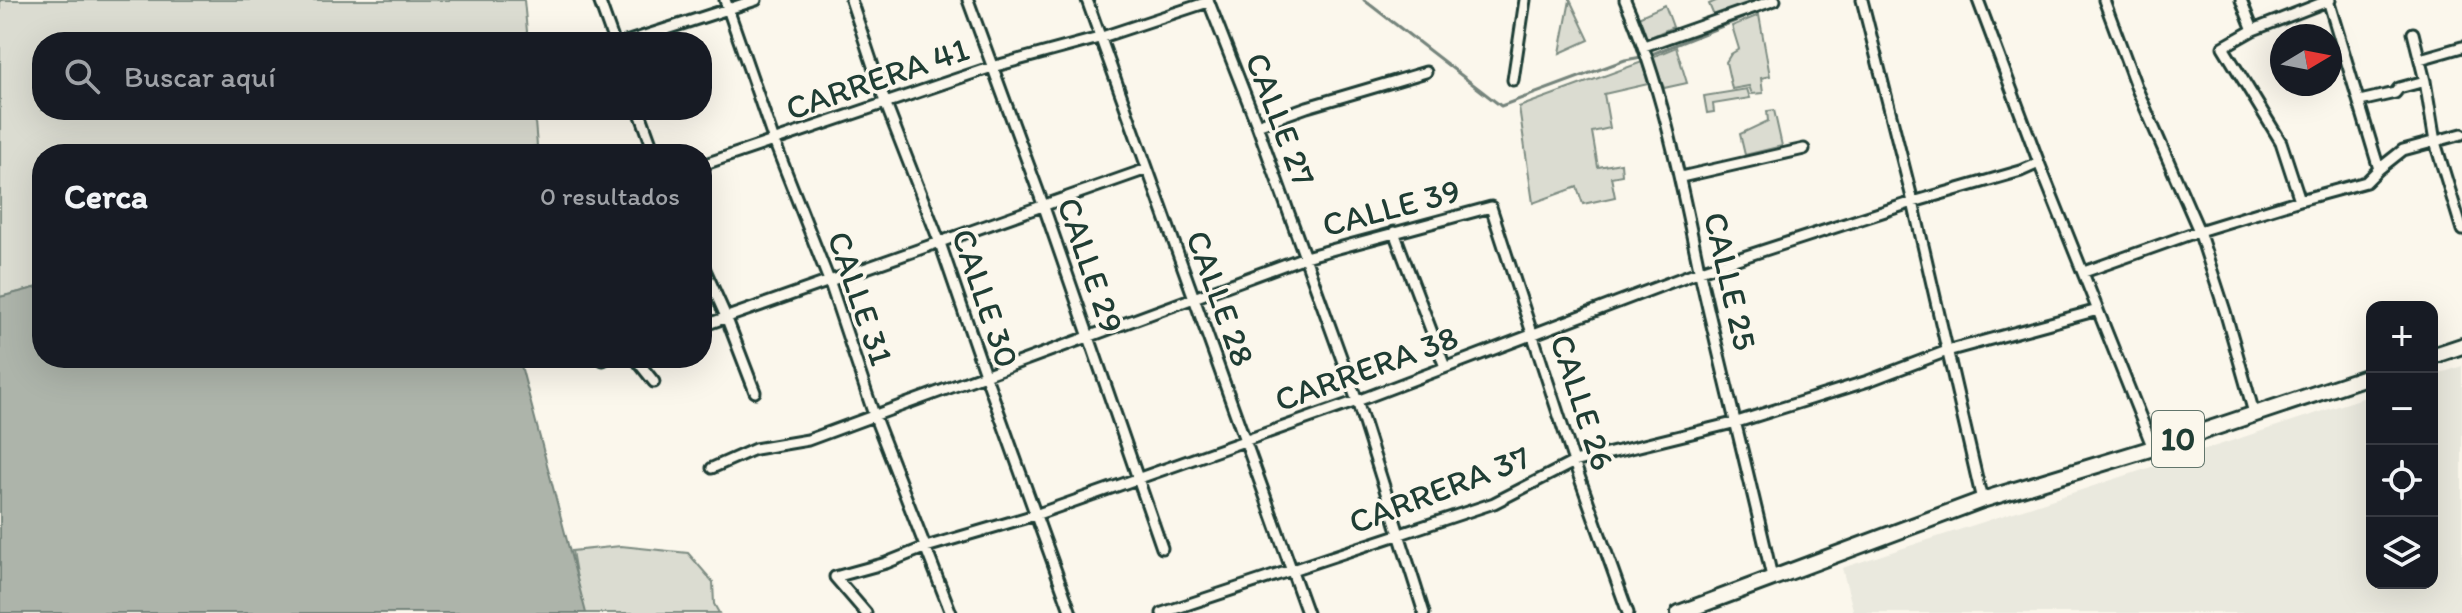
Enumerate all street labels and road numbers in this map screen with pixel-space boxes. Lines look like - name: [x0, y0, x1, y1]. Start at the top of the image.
- street label: CARRERA 41: [780, 28, 974, 129]
- street label: CALLE 27: [1236, 47, 1325, 192]
- street label: CALLE 39: [1318, 169, 1465, 246]
- street label: CALLE 29: [1048, 192, 1133, 338]
- street label: CALLE 25: [1695, 208, 1766, 354]
- street label: CALLE 30: [943, 223, 1028, 373]
- street label: CALLE 28: [1177, 225, 1264, 372]
- street label: CALLE 31: [819, 226, 903, 371]
- street label: CARRERA 38: [1269, 316, 1463, 421]
- street label: CALLE 26: [1541, 329, 1624, 475]
- road number: 10: [2152, 411, 2204, 467]
- street label: CARRERA 37: [1343, 436, 1535, 543]

